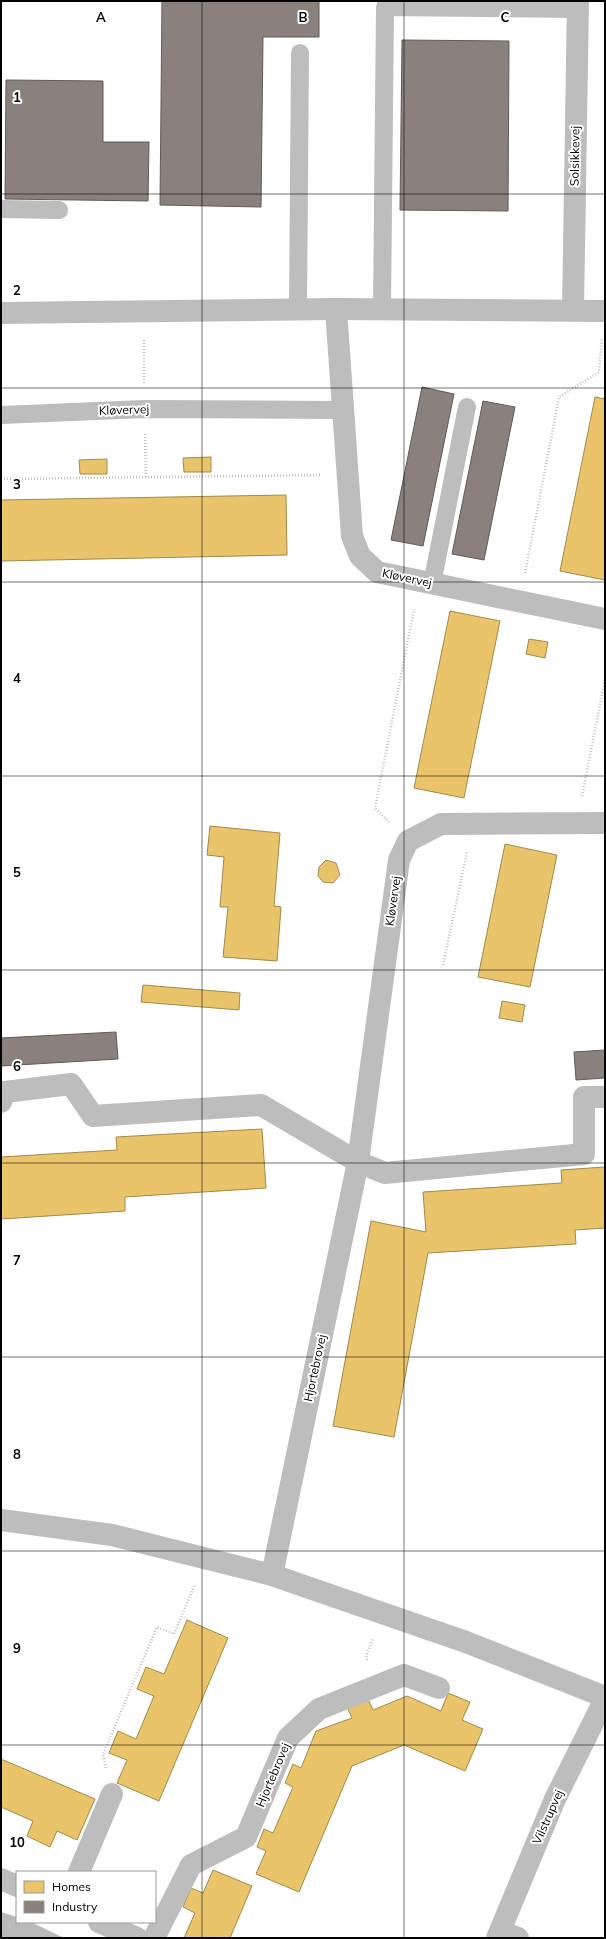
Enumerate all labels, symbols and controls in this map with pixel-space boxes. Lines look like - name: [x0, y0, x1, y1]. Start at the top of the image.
- text: A: [96, 9, 106, 25]
- text: B: [299, 9, 308, 25]
- text: C: [501, 9, 510, 25]
- text: 1: [13, 89, 21, 105]
- street label: Solsikkevej: [566, 126, 583, 186]
- text: 2: [13, 282, 21, 298]
- street label: Kløvervej: [99, 401, 150, 418]
- text: 3: [13, 476, 21, 492]
- street label: Kløvervej: [381, 565, 433, 590]
- text: 4: [13, 670, 21, 686]
- text: 5: [13, 864, 21, 880]
- street label: Kløvervej: [382, 875, 403, 927]
- text: 6: [13, 1058, 21, 1074]
- text: 7: [13, 1252, 21, 1268]
- street label: Hjortebrovej: [300, 1333, 329, 1403]
- text: 8: [13, 1446, 21, 1462]
- text: 9: [13, 1640, 21, 1656]
- street label: Hjortebrovej: [252, 1740, 293, 1809]
- street label: Vilstrupvej: [529, 1787, 566, 1846]
- text: 10: [9, 1834, 25, 1850]
- legend: [16, 1871, 156, 1923]
- text: Homes: [52, 1879, 91, 1894]
- text: Industry: [52, 1899, 98, 1914]

